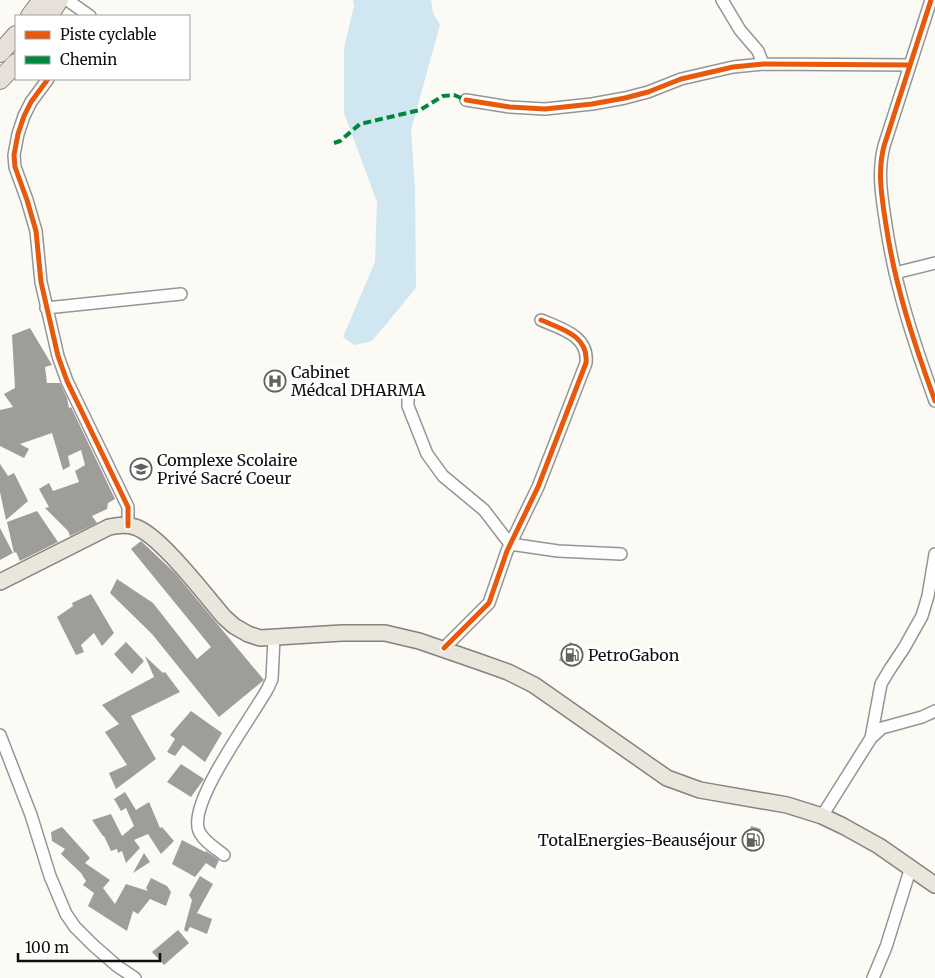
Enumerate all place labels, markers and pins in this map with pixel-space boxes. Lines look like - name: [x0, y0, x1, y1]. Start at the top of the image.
- place label: Cabinet Médcal DHARMA: [291, 362, 426, 400]
- hospital icon: Cabinet Médcal DHARMA: [263, 369, 287, 393]
- place label: Complexe Scolaire Privé Sacré Coeur: [157, 450, 297, 488]
- school or university icon: Complexe Scolaire Privé Sacré Coeur: [129, 457, 153, 481]
- fuel station icon: PetroGabon: [560, 643, 584, 667]
- place label: PetroGabon: [588, 645, 680, 665]
- fuel station icon: TotalEnergies-Beauséjour: [741, 828, 765, 852]
- place label: TotalEnergies-Beauséjour: [538, 830, 737, 850]

